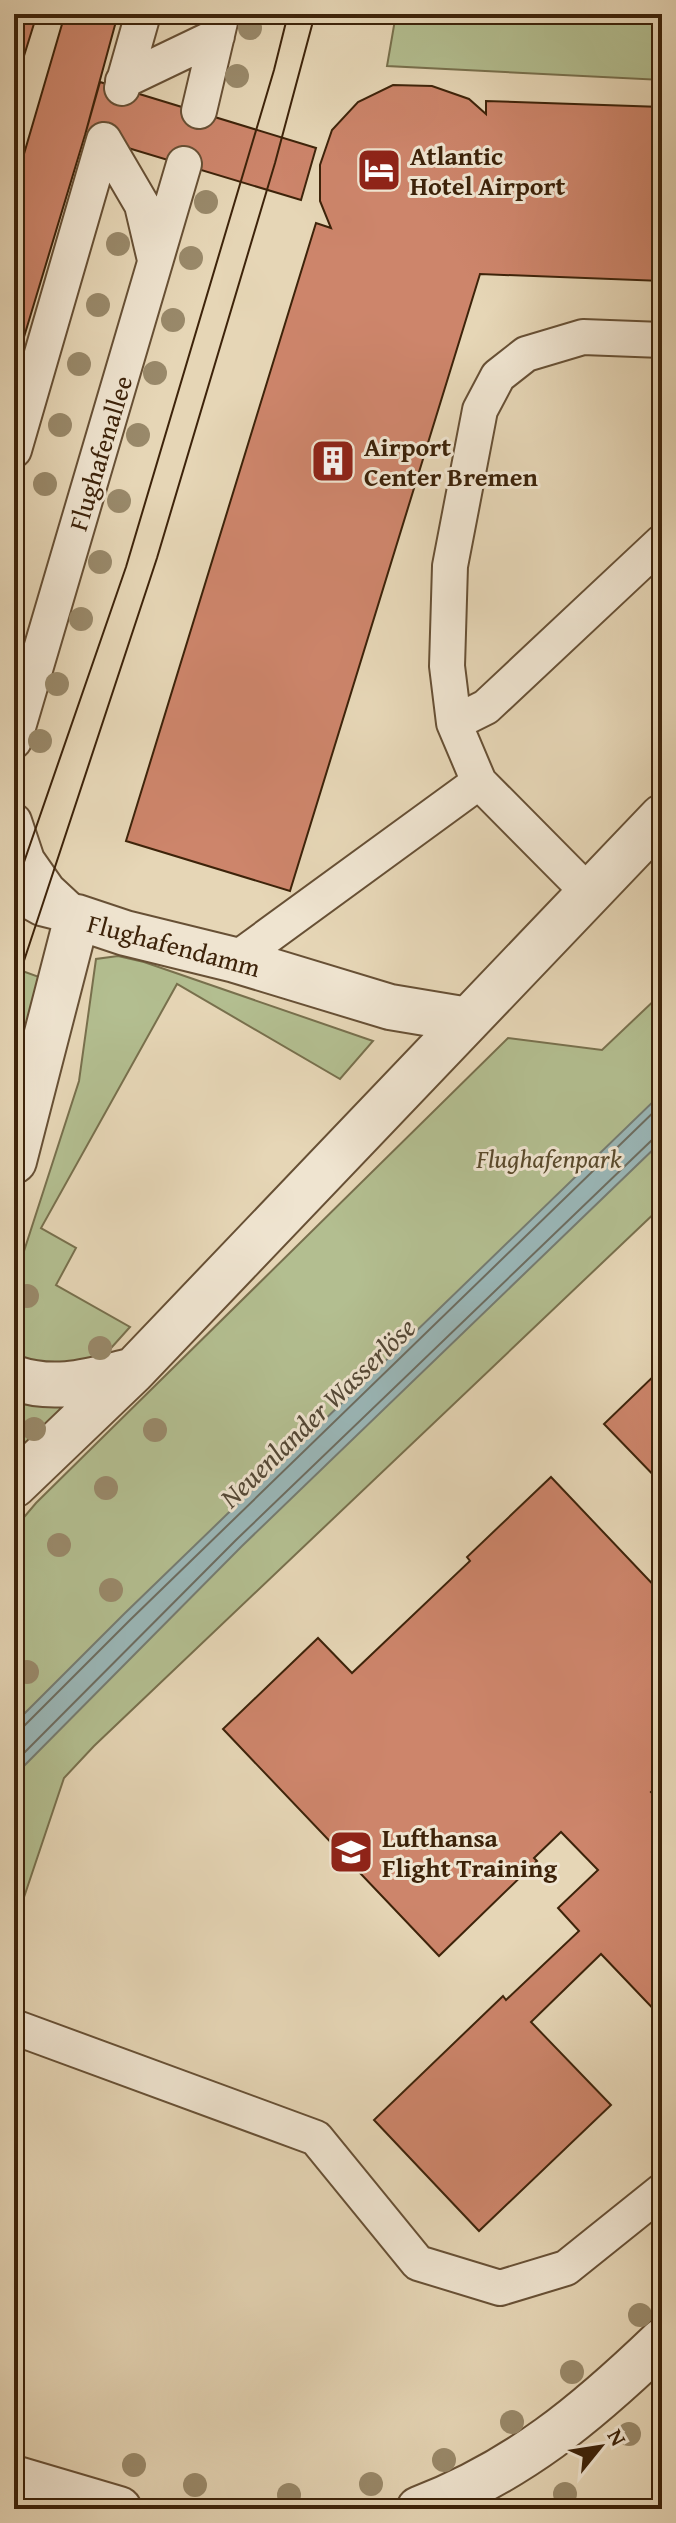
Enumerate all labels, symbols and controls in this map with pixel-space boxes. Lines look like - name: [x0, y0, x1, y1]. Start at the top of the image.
- place label: Atlantic Hotel Airport: [410, 136, 565, 205]
- hotel icon: Atlantic Hotel Airport: [355, 146, 403, 194]
- street label: Flughafenallee: [58, 371, 142, 535]
- place label: Airport Center Bremen: [364, 427, 539, 496]
- building icon: Airport Center Bremen: [309, 437, 357, 485]
- street label: Flughafendamm: [83, 903, 265, 987]
- park label: Flughafenpark: [475, 1139, 622, 1178]
- water label: Neuenlander Wasserlöse: [209, 1307, 424, 1517]
- place label: Lufthansa Flight Training: [382, 1818, 557, 1887]
- school or university icon: Lufthansa Flight Training: [327, 1828, 375, 1876]
- north arrow: [560, 2407, 640, 2487]
- text: N: [600, 2423, 635, 2452]

